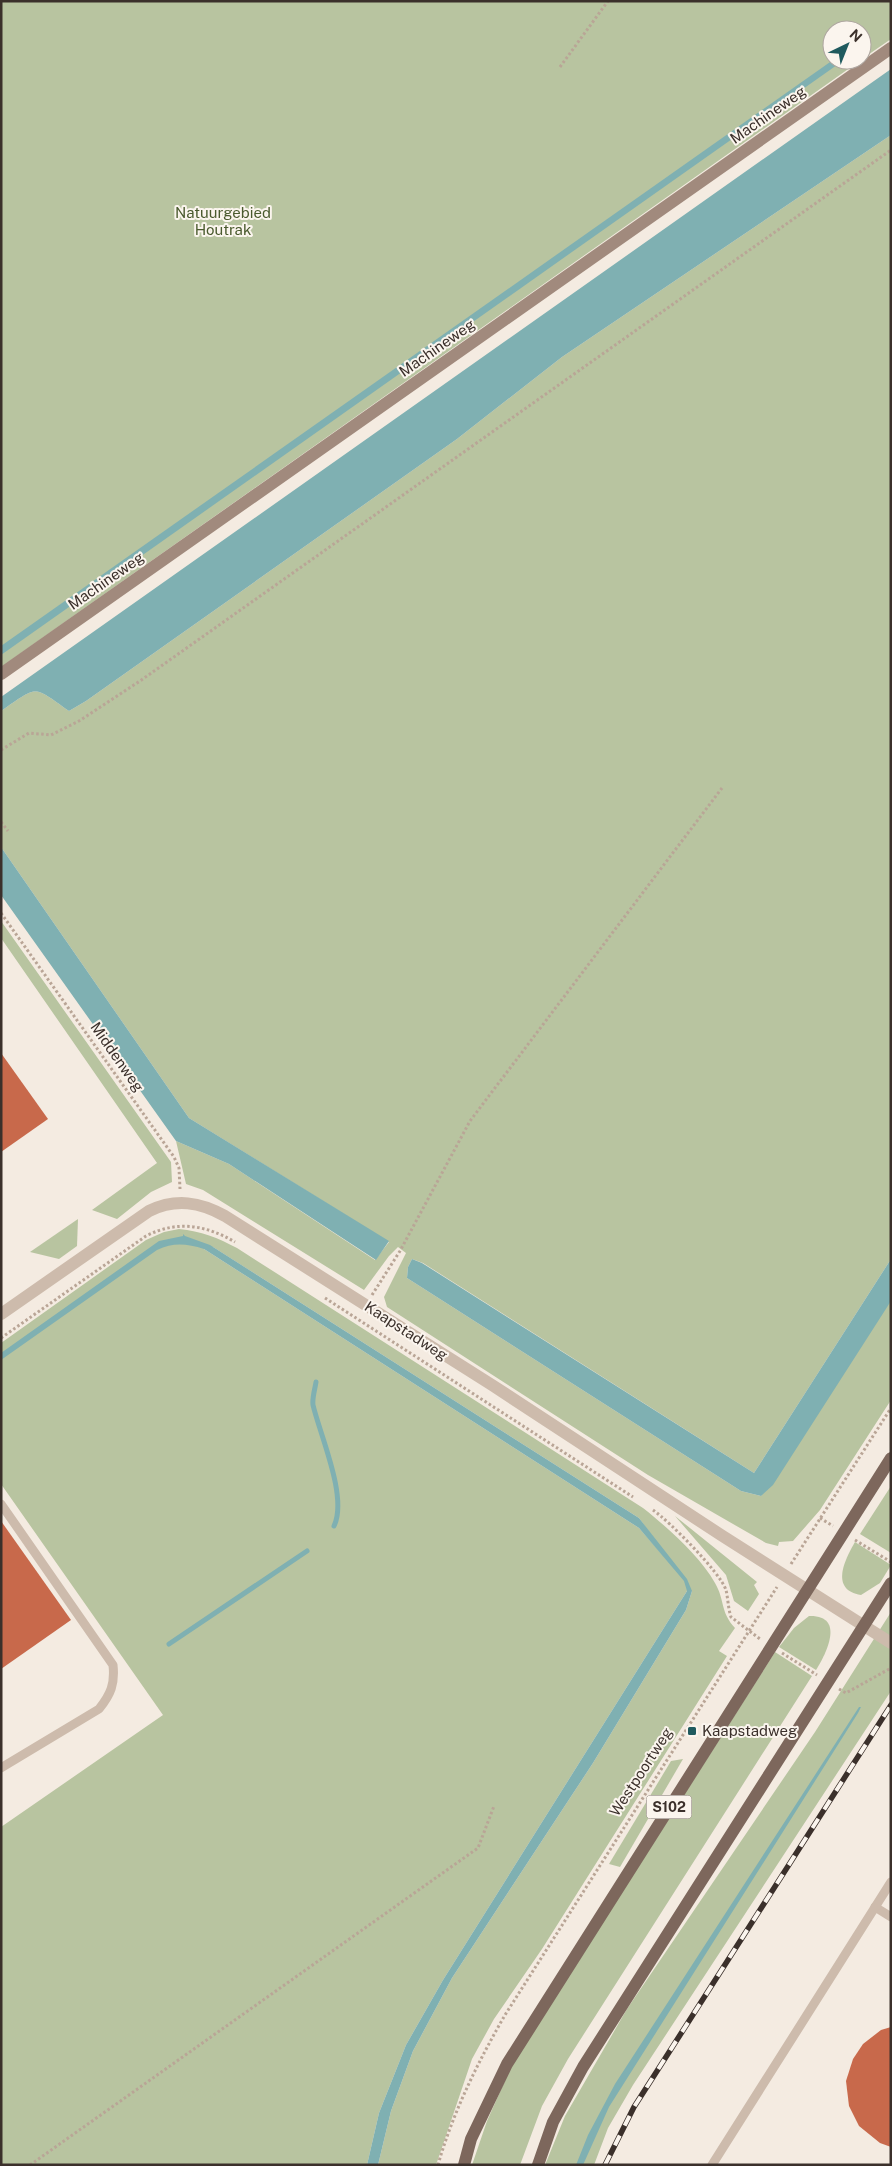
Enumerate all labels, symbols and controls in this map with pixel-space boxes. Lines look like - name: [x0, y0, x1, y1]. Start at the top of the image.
- north arrow: [822, 20, 872, 70]
- text: N: [846, 26, 865, 45]
- street label: Machineweg: [727, 82, 809, 147]
- park label: Natuurgebied Houtrak: [175, 204, 271, 238]
- street label: Machineweg: [396, 315, 478, 380]
- street label: Machineweg: [65, 548, 147, 613]
- street label: Middenweg: [87, 1019, 148, 1095]
- street label: Kaapstadweg: [362, 1297, 451, 1364]
- place label: Kaapstadweg: [702, 1722, 797, 1739]
- street label: Westpoortweg: [606, 1724, 675, 1819]
- marker: Kaapstadweg: [686, 1725, 698, 1737]
- road number: S102: [646, 1795, 692, 1818]

